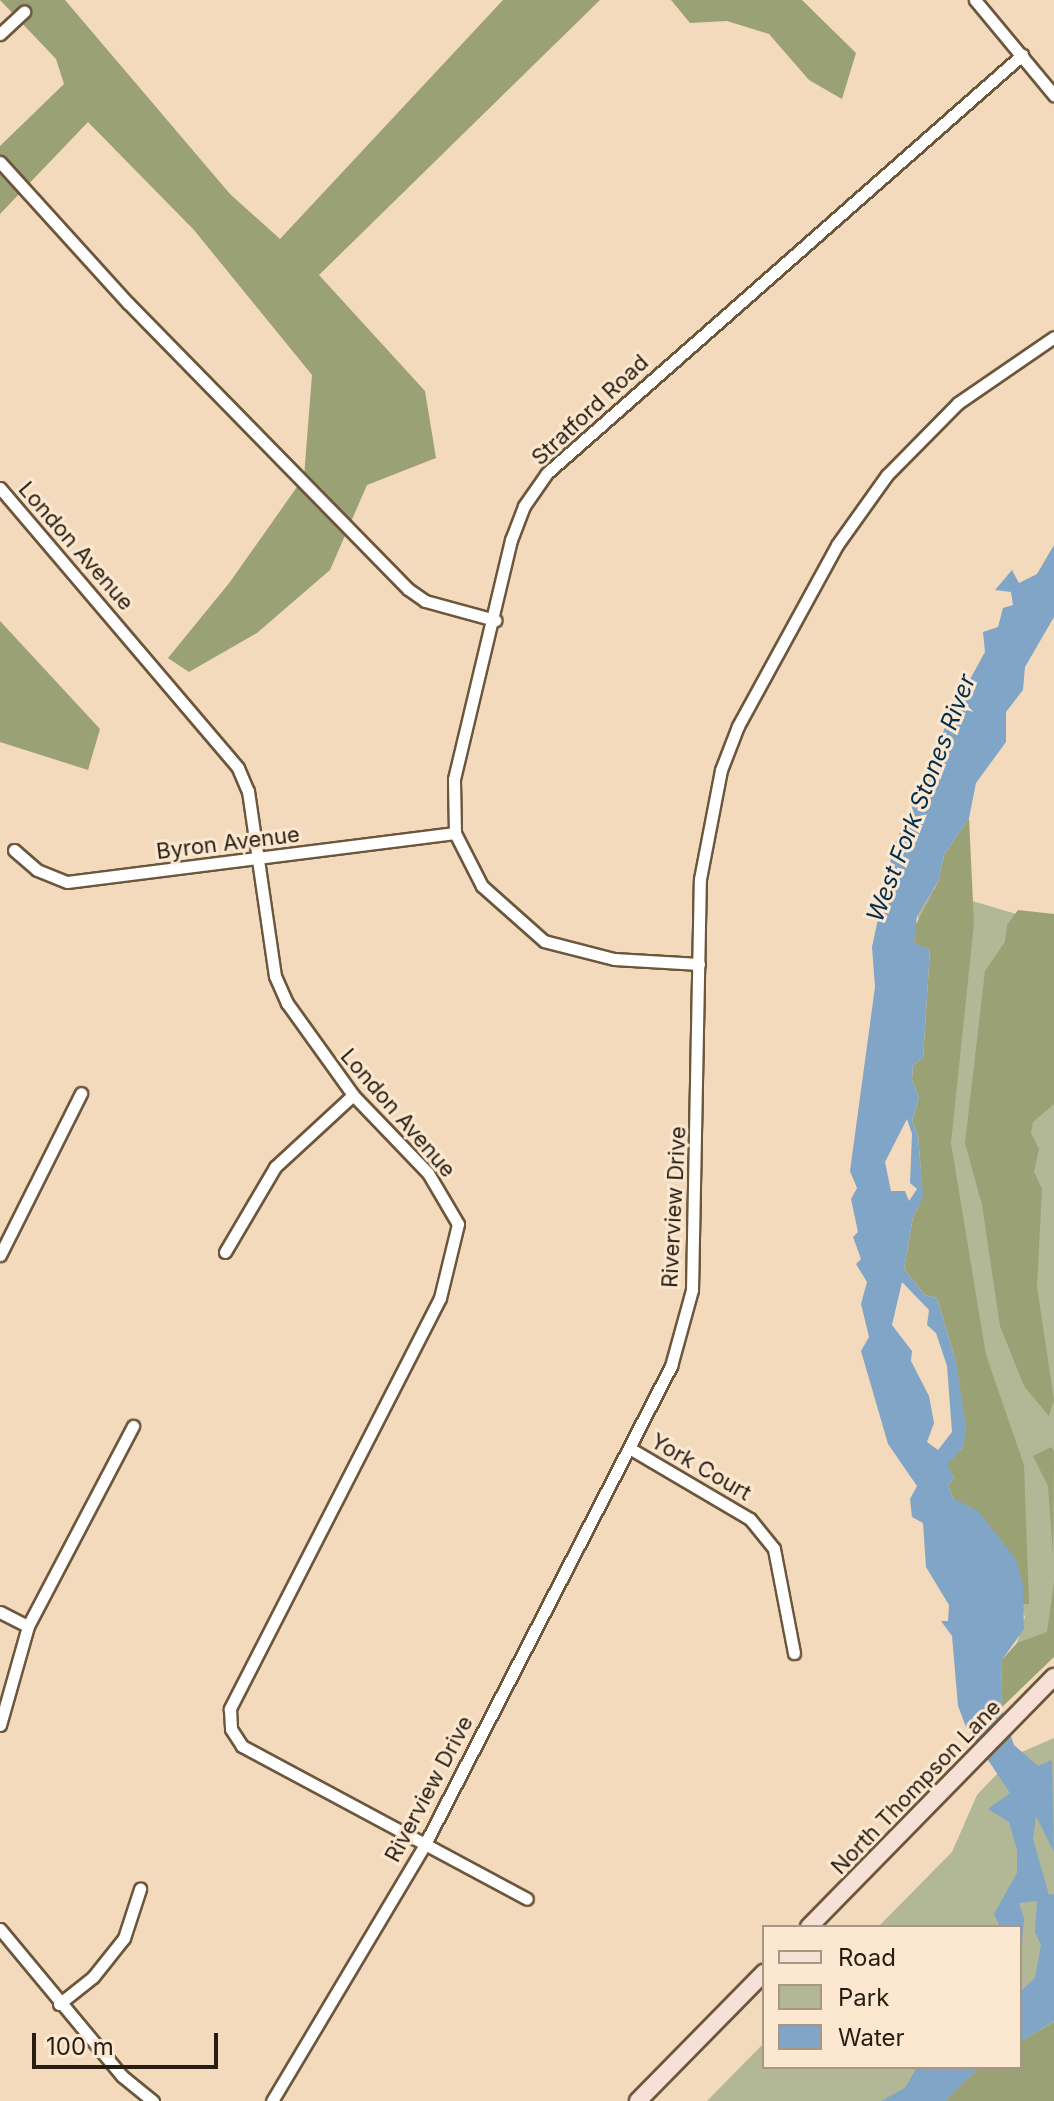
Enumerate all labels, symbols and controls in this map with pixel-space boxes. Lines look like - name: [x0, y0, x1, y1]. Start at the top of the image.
- street label: Stratford Road: [526, 349, 654, 471]
- street label: London Avenue: [13, 476, 139, 616]
- water label: West Fork Stones River: [861, 670, 981, 926]
- street label: Byron Avenue: [155, 821, 301, 865]
- street label: London Avenue: [335, 1043, 461, 1183]
- street label: Riverview Drive: [657, 1126, 691, 1288]
- street label: York Court: [646, 1428, 756, 1506]
- street label: North Thompson Lane: [826, 1694, 1006, 1880]
- street label: Riverview Drive: [379, 1711, 479, 1867]
- legend: [762, 1925, 1022, 2069]
- text: Road: [838, 1943, 896, 1972]
- text: Park: [838, 1983, 889, 2012]
- scale bar: [36, 2017, 222, 2067]
- text: Water: [838, 2023, 905, 2052]
- text: 100 m: [46, 2032, 114, 2061]

